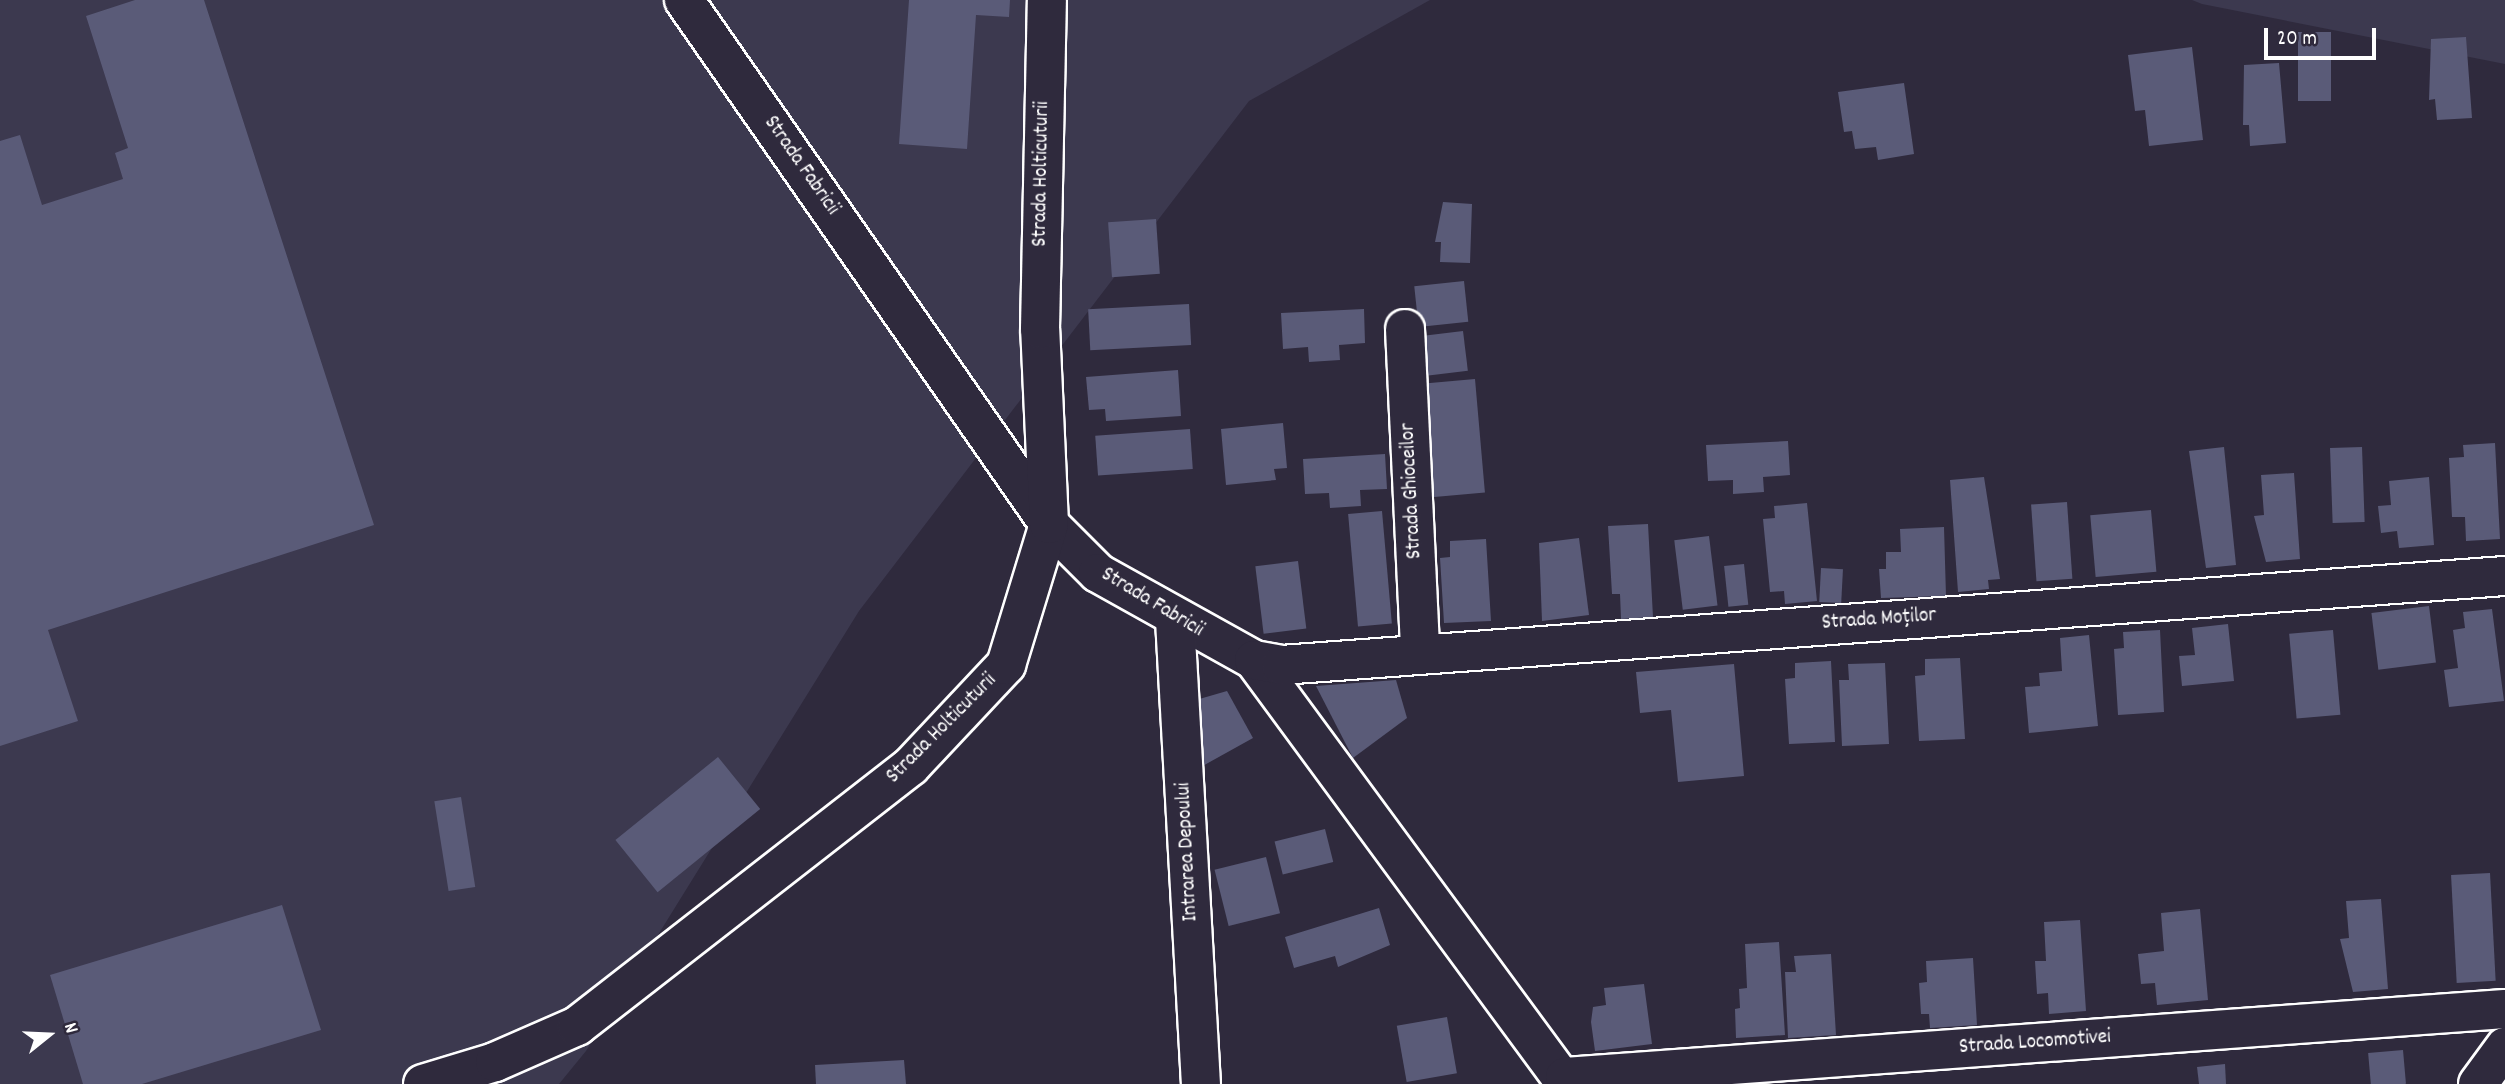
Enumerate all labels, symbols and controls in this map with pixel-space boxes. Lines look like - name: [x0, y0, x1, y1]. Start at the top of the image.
- scale bar: [2267, 14, 2379, 58]
- text: 20 m: [2277, 25, 2317, 55]
- street label: Strada Holticuturii: [1028, 101, 1056, 247]
- street label: Strada Fabricii: [758, 112, 844, 220]
- street label: Strada Ghioceilor: [1396, 422, 1428, 560]
- street label: Strada Fabricii: [1096, 563, 1208, 643]
- street label: Strada Moților: [1821, 603, 1937, 637]
- street label: Strada Holticuturii: [882, 669, 1002, 789]
- street label: Intrarea Depoului: [1172, 782, 1204, 922]
- north arrow: [14, 1000, 84, 1070]
- text: N: [55, 1020, 84, 1037]
- street label: Strada Locomotivei: [1958, 1025, 2112, 1061]

